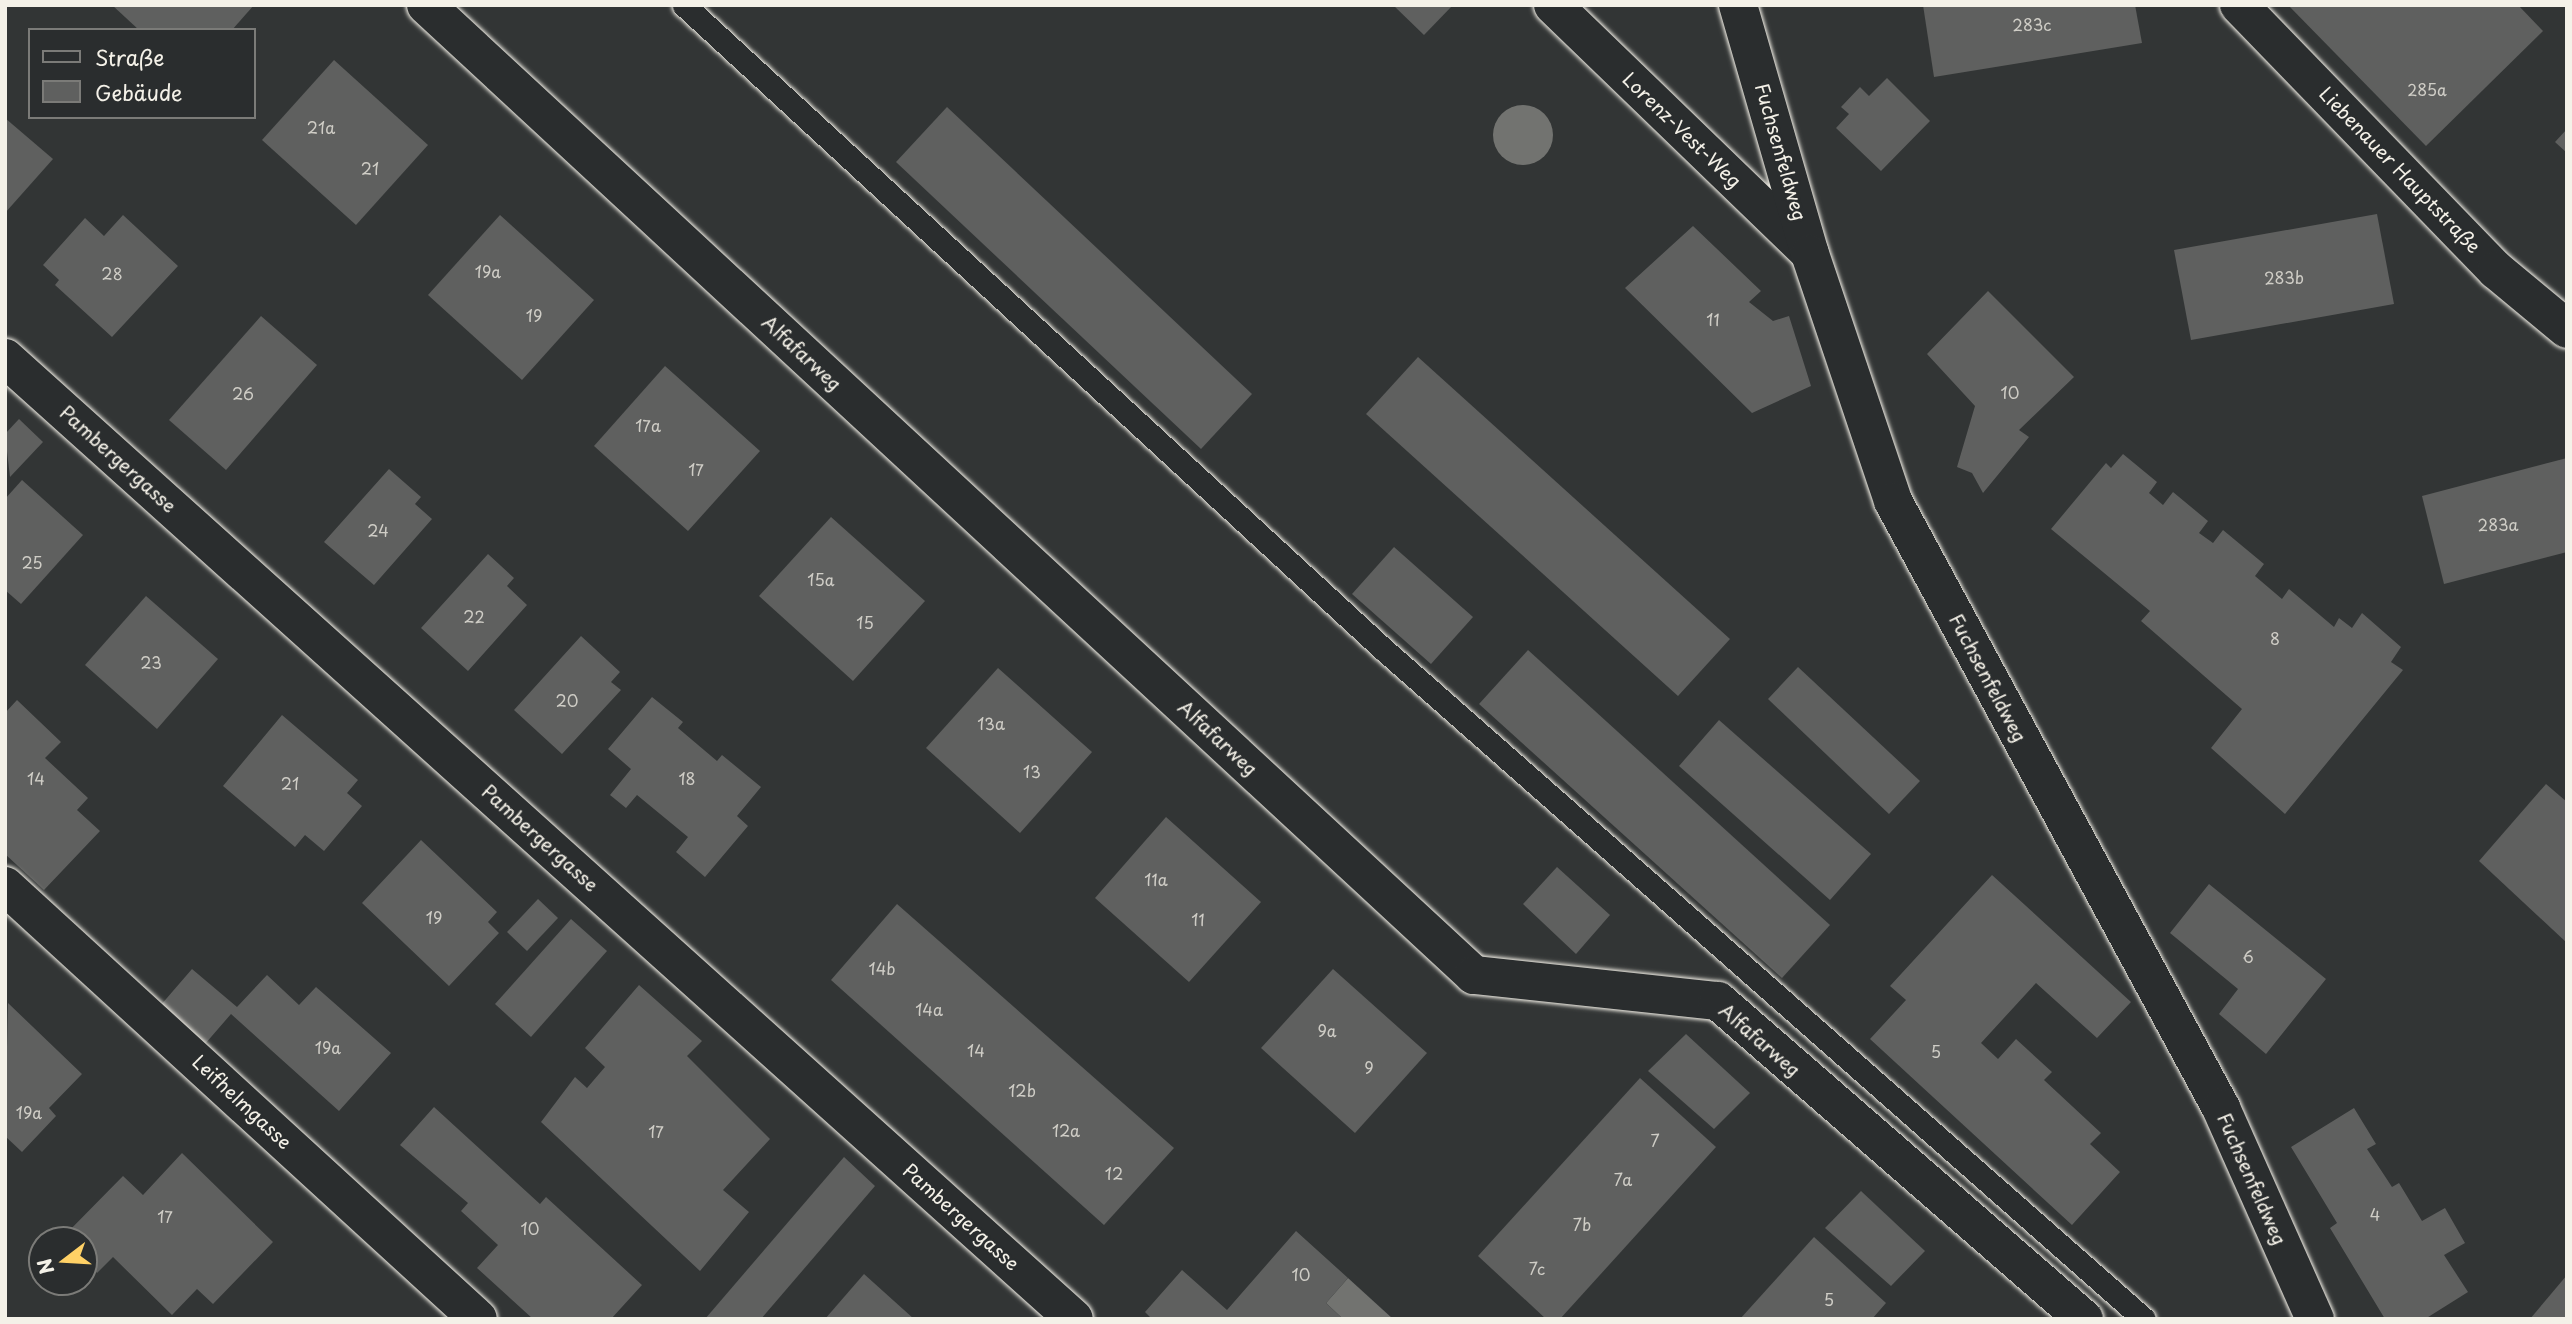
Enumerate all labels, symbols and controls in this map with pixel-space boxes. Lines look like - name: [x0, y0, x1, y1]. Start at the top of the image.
- house number: 283c: [2012, 14, 2052, 34]
- legend: [28, 28, 256, 119]
- text: Straße: [95, 41, 164, 73]
- street label: Lorenz-Vest-Weg: [1618, 68, 1746, 192]
- text: Gebäude: [95, 76, 182, 108]
- house number: 285a: [2407, 79, 2447, 99]
- street label: Fuchsenfeldweg: [1750, 81, 1812, 223]
- street label: Liebenauer Hauptstraße: [2314, 82, 2486, 258]
- house number: 21a: [307, 117, 335, 137]
- house number: 21: [361, 158, 379, 178]
- house number: 19a: [475, 261, 501, 281]
- house number: 28: [101, 263, 123, 283]
- house number: 283b: [2264, 267, 2304, 287]
- house number: 19: [526, 305, 542, 325]
- house number: 11: [1706, 309, 1720, 329]
- street label: Alfafarweg: [758, 311, 846, 395]
- house number: 10: [2001, 382, 2019, 402]
- house number: 26: [232, 383, 254, 403]
- street label: Pambergergasse: [55, 401, 181, 517]
- house number: 17a: [635, 415, 661, 435]
- house number: 17: [688, 459, 704, 479]
- house number: 283a: [2478, 514, 2518, 534]
- house number: 24: [367, 520, 389, 540]
- house number: 25: [21, 552, 43, 572]
- house number: 15a: [807, 569, 835, 589]
- house number: 22: [463, 606, 485, 626]
- street label: Fuchsenfeldweg: [1945, 610, 2031, 746]
- house number: 15: [856, 612, 874, 632]
- house number: 8: [2270, 628, 2280, 648]
- house number: 23: [140, 652, 162, 672]
- house number: 20: [556, 690, 578, 710]
- street label: Alfafarweg: [1174, 696, 1262, 780]
- house number: 13a: [977, 713, 1005, 733]
- house number: 13: [1023, 761, 1041, 781]
- house number: 14: [27, 768, 45, 788]
- house number: 18: [678, 768, 696, 788]
- house number: 21: [281, 773, 299, 793]
- street label: Pambergergasse: [477, 780, 603, 896]
- house number: 11a: [1144, 869, 1168, 889]
- house number: 19: [426, 907, 442, 927]
- house number: 11: [1191, 909, 1205, 929]
- house number: 6: [2242, 946, 2254, 966]
- house number: 14b: [868, 958, 896, 978]
- house number: 14a: [915, 999, 943, 1019]
- street label: Alfafarweg: [1715, 999, 1805, 1081]
- house number: 9a: [1317, 1020, 1337, 1040]
- house number: 19a: [315, 1037, 341, 1057]
- house number: 14: [967, 1040, 985, 1060]
- house number: 5: [1931, 1041, 1941, 1061]
- street label: Leifhelmgasse: [188, 1050, 296, 1154]
- house number: 9: [1364, 1057, 1374, 1077]
- house number: 12b: [1008, 1080, 1036, 1100]
- house number: 19a: [16, 1102, 42, 1122]
- street label: Fuchsenfeldweg: [2213, 1109, 2291, 1249]
- house number: 12a: [1052, 1120, 1080, 1140]
- house number: 17: [648, 1121, 664, 1141]
- house number: 7: [1650, 1130, 1660, 1150]
- street label: Pambergergasse: [898, 1159, 1024, 1275]
- house number: 12: [1105, 1163, 1123, 1183]
- house number: 7a: [1614, 1169, 1632, 1189]
- house number: 4: [2370, 1204, 2380, 1224]
- house number: 17: [157, 1206, 173, 1226]
- house number: 7b: [1573, 1214, 1591, 1234]
- house number: 10: [521, 1218, 539, 1238]
- north arrow: [28, 1226, 98, 1296]
- text: N: [29, 1255, 60, 1278]
- house number: 7c: [1529, 1258, 1545, 1278]
- house number: 10: [1292, 1264, 1310, 1284]
- house number: 5: [1824, 1289, 1834, 1309]

